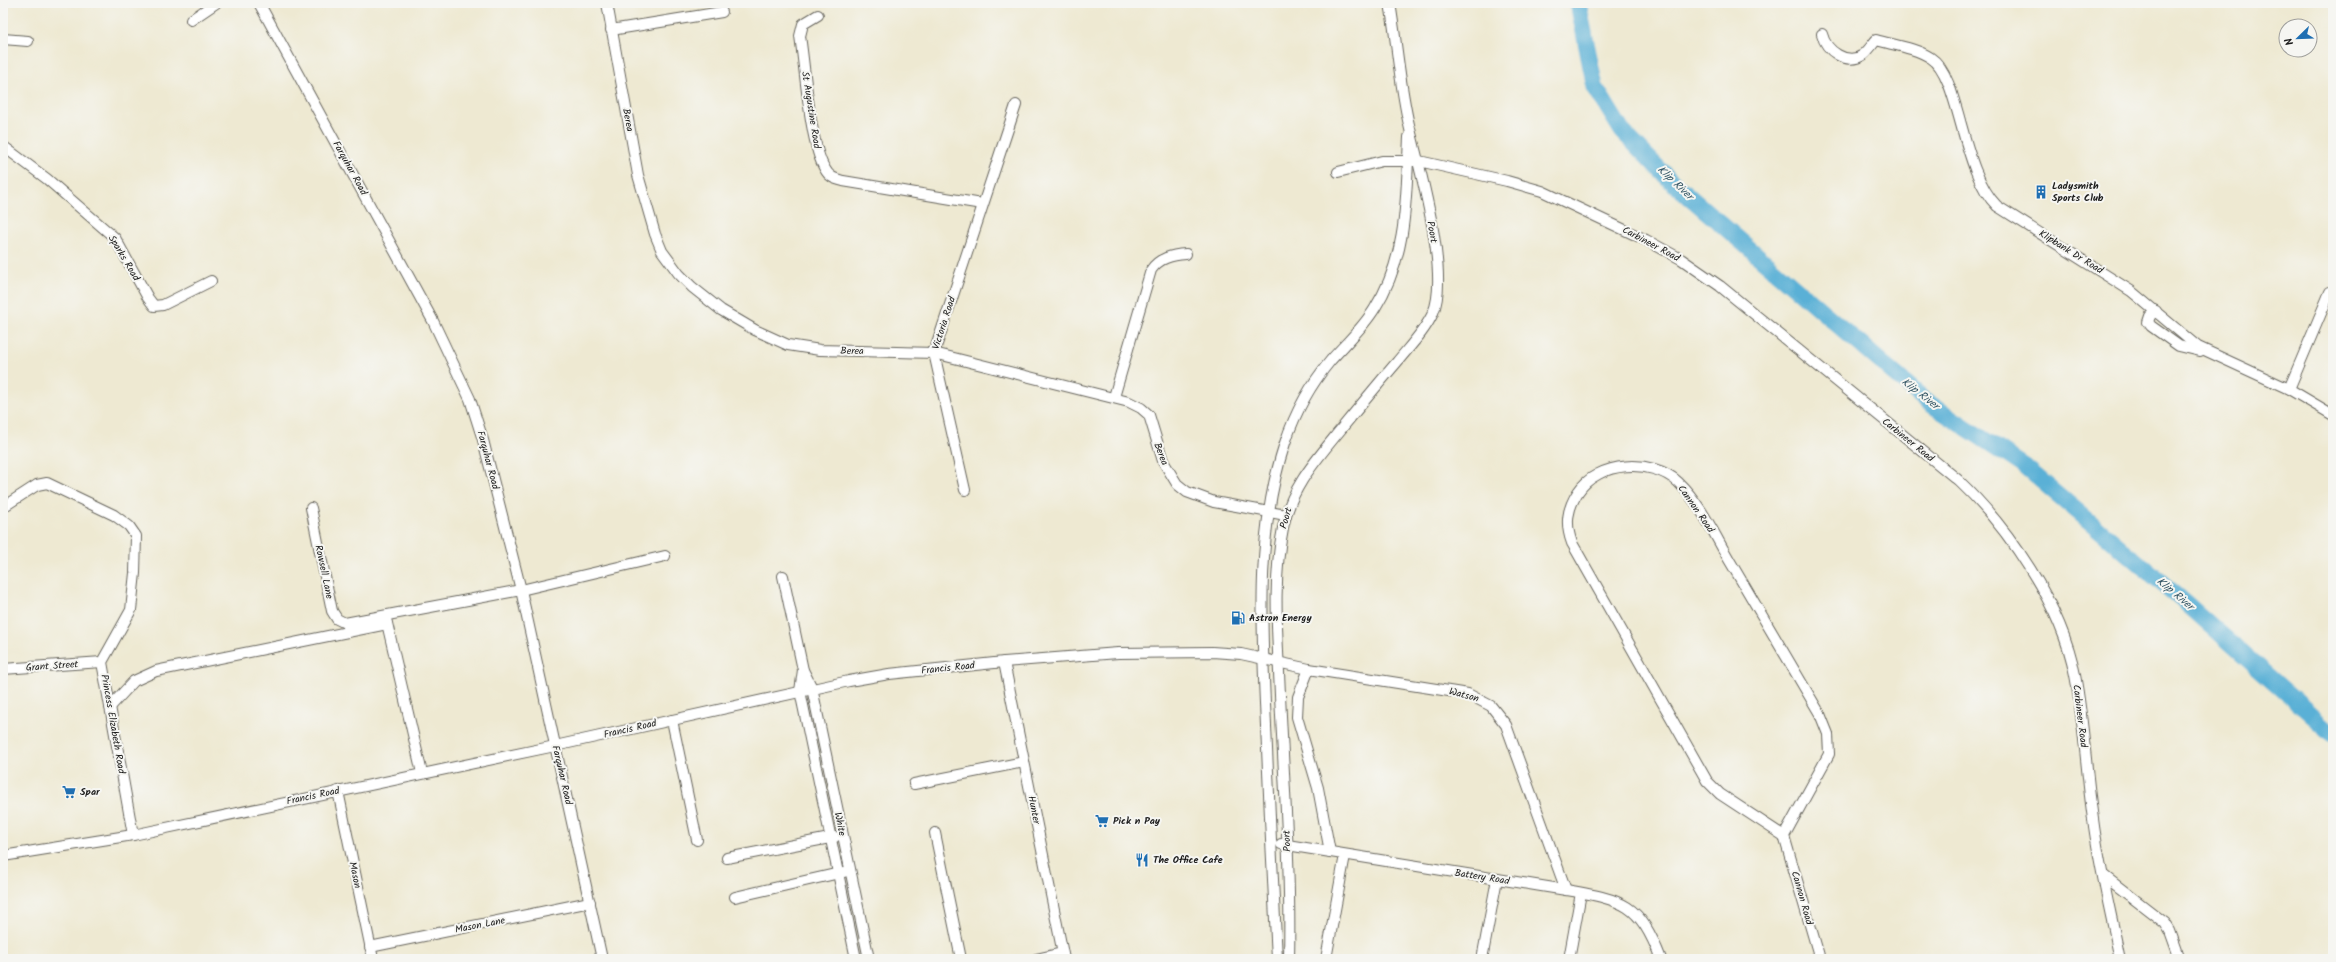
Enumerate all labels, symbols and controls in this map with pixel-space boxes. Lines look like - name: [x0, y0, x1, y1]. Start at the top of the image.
- north arrow: [2278, 18, 2318, 58]
- text: N: [2280, 35, 2299, 48]
- street label: St Augustine Road: [797, 70, 825, 151]
- street label: Berea: [618, 107, 638, 133]
- street label: Farquhar Road: [328, 138, 372, 199]
- water label: Klip River: [1653, 161, 1699, 206]
- place label: Ladysmith Sports Club: [2052, 178, 2104, 206]
- building icon: Ladysmith Sports Club: [2033, 184, 2049, 200]
- street label: Poort: [1422, 220, 1442, 244]
- street label: Carbineer Road: [1619, 222, 1684, 266]
- street label: Klipbank Dr Road: [2036, 226, 2107, 279]
- street label: Sparks Road: [104, 232, 145, 285]
- street label: Victoria Road: [928, 293, 960, 352]
- street label: Berea: [840, 343, 864, 359]
- water label: Klip River: [1897, 373, 1945, 416]
- street label: Carbineer Road: [1878, 414, 1938, 467]
- street label: Farquhar Road: [472, 429, 504, 492]
- street label: Berea: [1149, 440, 1173, 468]
- street label: Cannon Road: [1674, 482, 1719, 537]
- street label: Poort: [1275, 505, 1297, 531]
- street label: Rowsell Lane: [310, 544, 338, 601]
- water label: Klip River: [2152, 573, 2199, 616]
- fuel station icon: Astron Energy: [1230, 610, 1246, 626]
- place label: Astron Energy: [1249, 610, 1312, 626]
- street label: Grant Street: [25, 656, 79, 676]
- street label: Francis Road: [920, 657, 977, 679]
- street label: Princess Elizabeth Road: [96, 673, 130, 776]
- street label: Watson: [1447, 683, 1481, 707]
- street label: Carbineer Road: [2068, 684, 2092, 749]
- street label: Francis Road: [602, 715, 659, 743]
- street label: Farquhar Road: [547, 744, 577, 807]
- street label: Francis Road: [285, 782, 342, 809]
- supermarket icon: Spar: [61, 784, 77, 800]
- place label: Spar: [80, 784, 100, 800]
- street label: Hunter: [1023, 794, 1045, 826]
- street label: White: [830, 811, 850, 838]
- supermarket icon: Pick n Pay: [1094, 813, 1110, 829]
- place label: Pick n Pay: [1113, 813, 1161, 829]
- street label: Poort: [1279, 830, 1295, 852]
- restaurant icon: The Office Cafe: [1134, 852, 1150, 868]
- place label: The Office Cafe: [1153, 852, 1223, 868]
- street label: Mason: [344, 860, 366, 890]
- street label: Battery Road: [1453, 865, 1512, 889]
- street label: Cannon Road: [1787, 869, 1818, 928]
- street label: Mason Lane: [454, 912, 507, 938]

